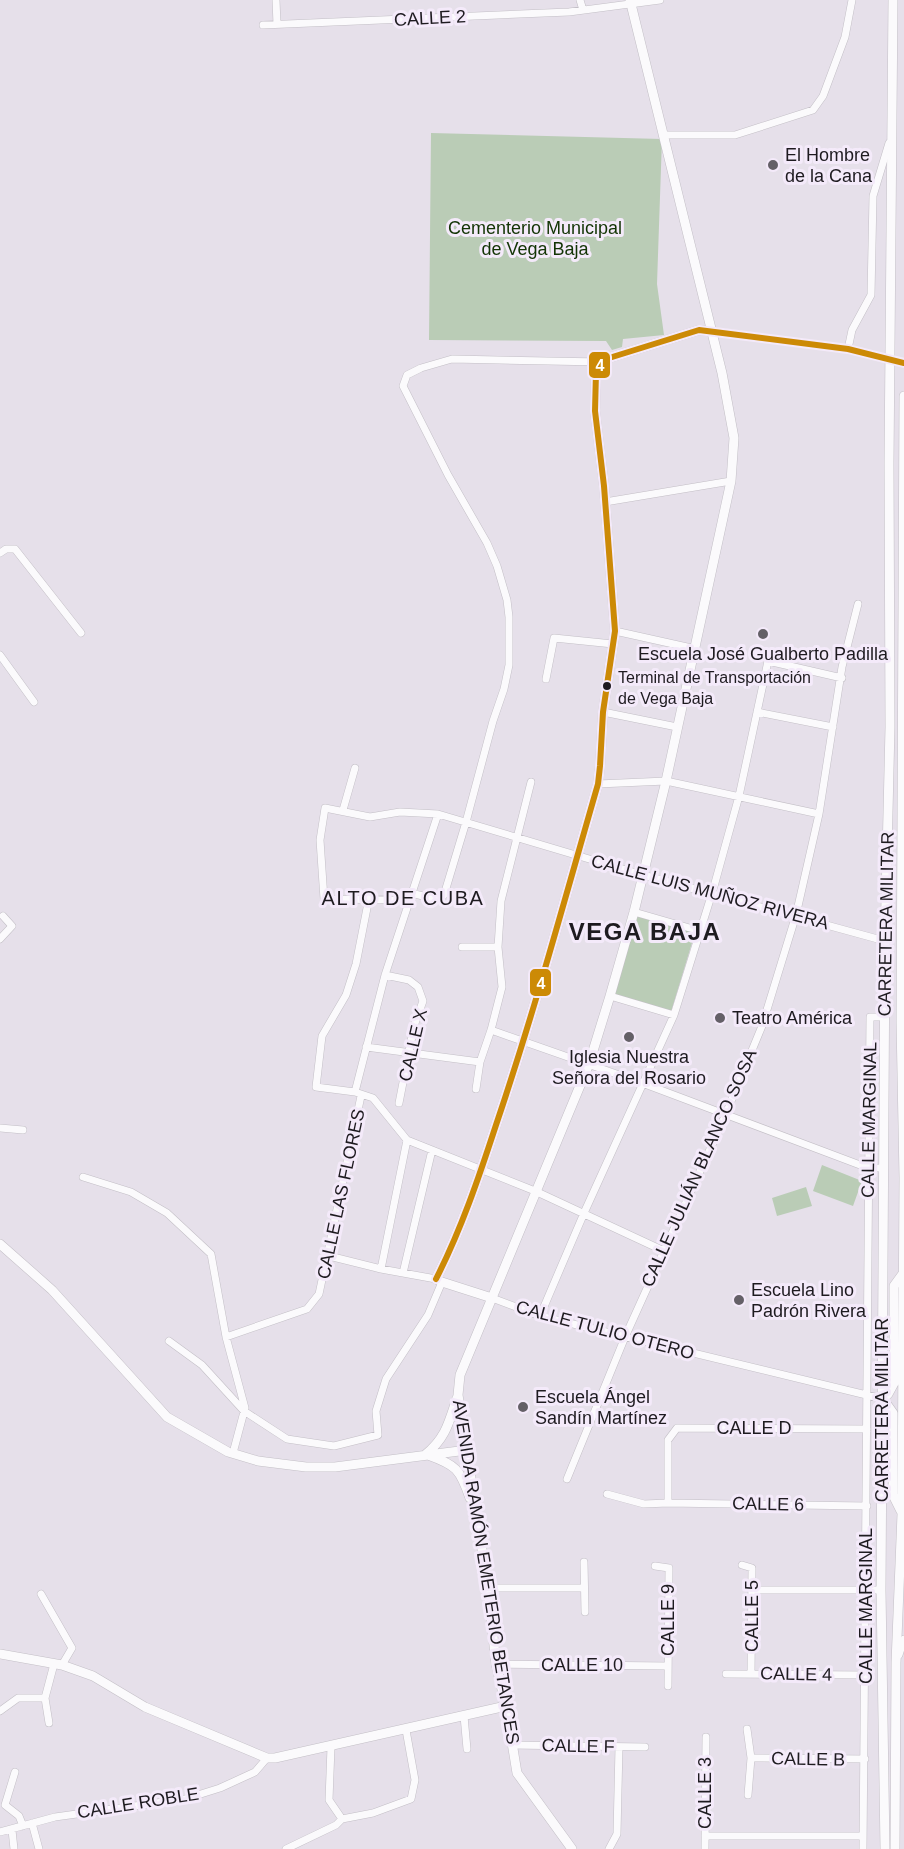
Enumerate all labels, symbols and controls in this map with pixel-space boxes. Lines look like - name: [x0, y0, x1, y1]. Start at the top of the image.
- street label: CALLE 2: [394, 6, 466, 30]
- place label: El Hombre de la Cana: [785, 145, 873, 186]
- marker: El Hombre de la Cana: [766, 158, 780, 172]
- park label: Cementerio Municipal de Vega Baja: [448, 218, 622, 259]
- line badge: 4: [588, 351, 611, 379]
- text: 4: [596, 357, 605, 374]
- marker: Escuela José Gualberto Padilla: [756, 627, 770, 641]
- place label: Escuela José Gualberto Padilla: [638, 644, 889, 664]
- place label: Terminal de Transportación de Vega Baja: [618, 669, 811, 707]
- marker: Terminal de Transportación de Vega Baja: [601, 680, 613, 692]
- street label: CARRETERA MILITAR: [874, 831, 898, 1017]
- street label: CALLE LUIS MUÑOZ RIVERA: [589, 850, 831, 933]
- district label: ALTO DE CUBA: [322, 887, 484, 909]
- district label: VEGA BAJA: [569, 918, 721, 945]
- line badge: 4: [529, 968, 552, 997]
- text: 4: [537, 975, 546, 992]
- street label: CALLE X: [395, 1007, 431, 1083]
- place label: Teatro América: [732, 1008, 853, 1028]
- marker: Teatro América: [713, 1011, 727, 1025]
- marker: Iglesia Nuestra Señora del Rosario: [622, 1030, 636, 1044]
- street label: CALLE MARGINAL: [858, 1042, 880, 1198]
- street label: CALLE JULIÁN BLANCO SOSA: [637, 1046, 761, 1290]
- place label: Iglesia Nuestra Señora del Rosario: [552, 1047, 706, 1088]
- street label: CALLE LAS FLORES: [313, 1107, 369, 1281]
- place label: Escuela Lino Padrón Rivera: [751, 1280, 867, 1321]
- marker: Escuela Lino Padrón Rivera: [732, 1293, 746, 1307]
- street label: CALLE TULIO OTERO: [514, 1297, 696, 1363]
- street label: CARRETERA MILITAR: [872, 1318, 892, 1502]
- place label: Escuela Ángel Sandín Martínez: [535, 1387, 667, 1428]
- street label: AVENIDA RAMÓN EMETERIO BETANCES: [449, 1398, 524, 1746]
- marker: Escuela Ángel Sandín Martínez: [516, 1400, 530, 1414]
- street label: CALLE D: [716, 1418, 792, 1438]
- street label: CALLE 6: [732, 1493, 804, 1515]
- street label: CALLE MARGINAL: [856, 1528, 876, 1684]
- street label: CALLE 5: [742, 1580, 762, 1652]
- street label: CALLE 9: [658, 1584, 678, 1656]
- street label: CALLE 10: [541, 1655, 623, 1675]
- street label: CALLE 4: [760, 1663, 832, 1685]
- street label: CALLE F: [541, 1735, 615, 1757]
- street label: CALLE B: [771, 1748, 845, 1770]
- street label: CALLE 3: [695, 1757, 715, 1829]
- street label: CALLE ROBLE: [76, 1783, 200, 1823]

